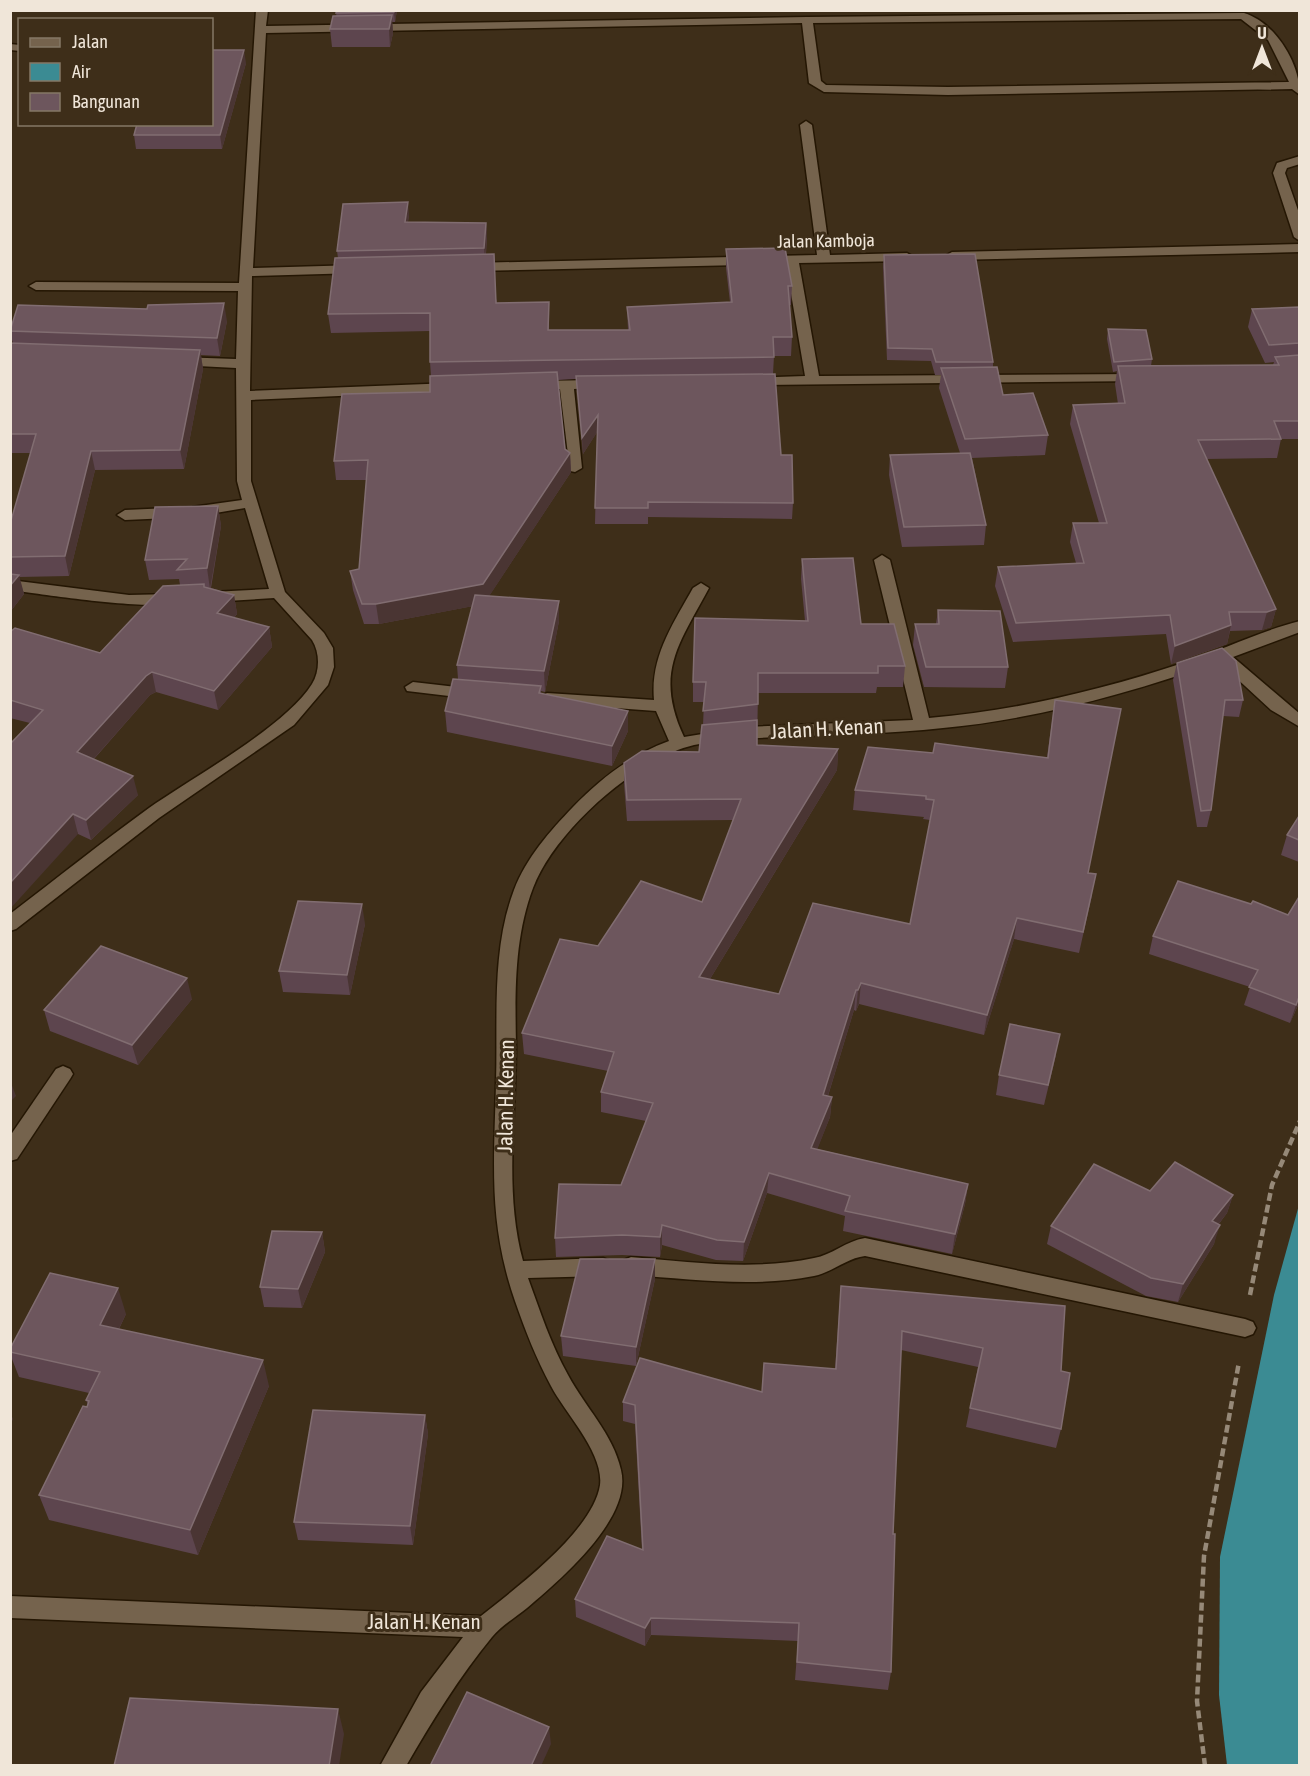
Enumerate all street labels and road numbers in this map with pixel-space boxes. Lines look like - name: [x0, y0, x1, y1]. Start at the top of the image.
- street label: Jalan Kamboja: [777, 229, 875, 252]
- street label: Jalan H. Kenan: [770, 713, 884, 743]
- street label: Jalan H. Kenan: [492, 1039, 518, 1153]
- street label: Jalan H. Kenan: [367, 1609, 481, 1633]

